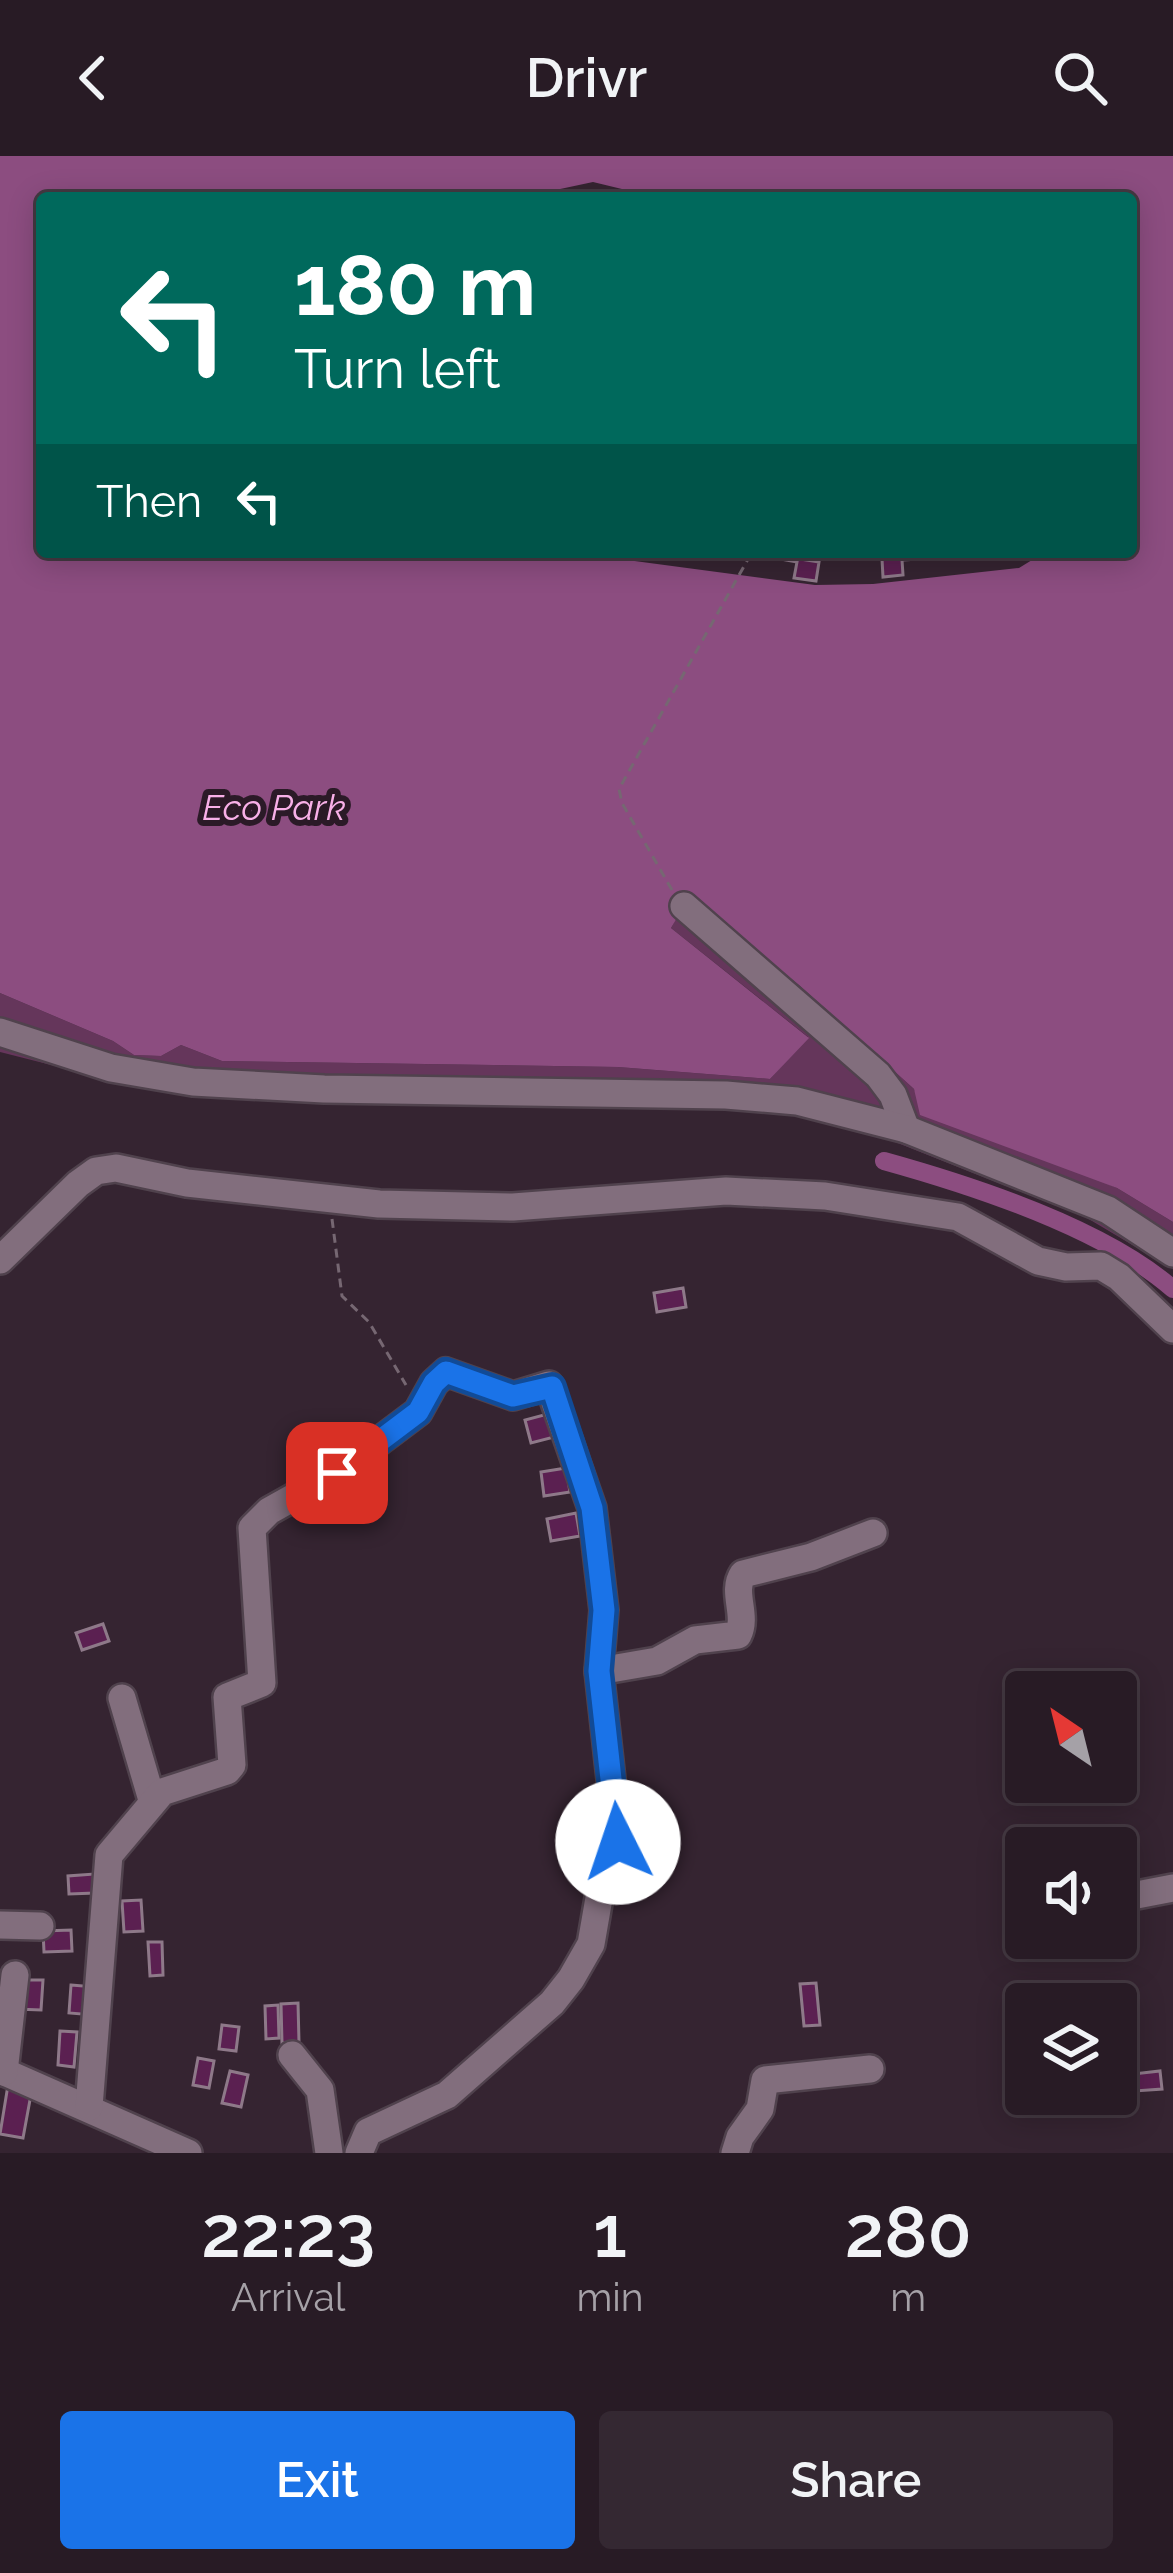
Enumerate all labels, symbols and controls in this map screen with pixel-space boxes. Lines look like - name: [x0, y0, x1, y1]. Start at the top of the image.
- icon: back: [60, 45, 126, 111]
- icon: search: [1047, 45, 1113, 111]
- text: Drivr: [526, 46, 647, 110]
- text: 180 m: [294, 236, 536, 335]
- icon: left: [96, 240, 252, 396]
- text: Turn left: [294, 337, 501, 401]
- icon: left: [226, 468, 292, 534]
- text: Then: [96, 475, 202, 528]
- water label: Eco Park: [202, 786, 346, 828]
- pin: [286, 1422, 388, 1524]
- icon: arrive: [304, 1440, 370, 1506]
- north arrow: [1005, 1671, 1137, 1803]
- map controls: [1005, 1671, 1137, 2115]
- position arrow: [555, 1779, 681, 1905]
- button: sound: [1005, 1827, 1137, 1959]
- button: layers: [1005, 1983, 1137, 2115]
- text: 22:23: [201, 2189, 375, 2274]
- text: 1: [593, 2189, 627, 2274]
- text: 280: [845, 2189, 972, 2274]
- text: Arrival: [231, 2274, 345, 2320]
- text: min: [577, 2274, 644, 2320]
- text: m: [890, 2274, 926, 2320]
- button: Exit: [60, 2411, 575, 2549]
- button: Share: [599, 2411, 1113, 2549]

